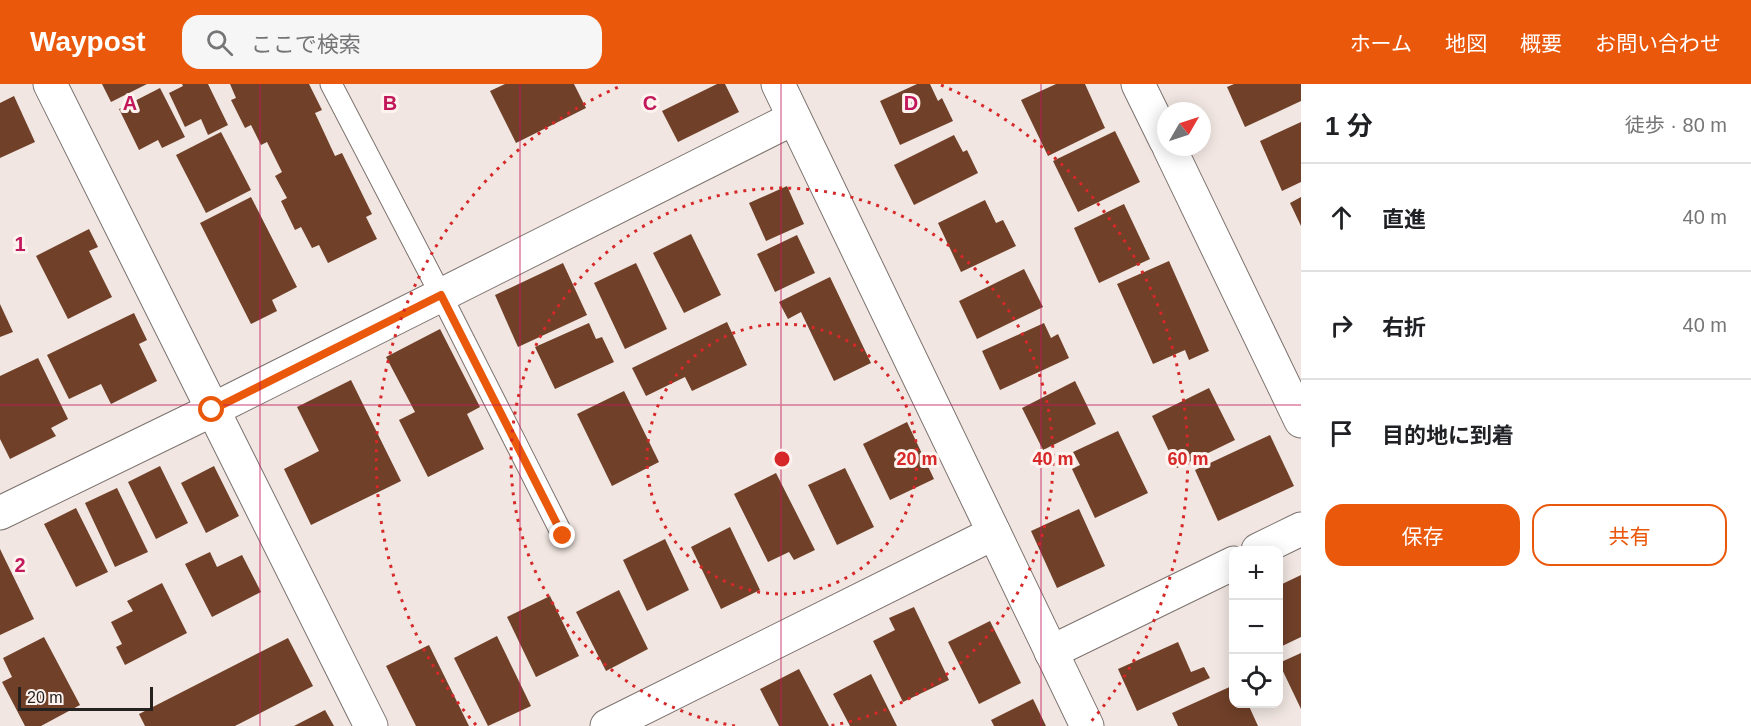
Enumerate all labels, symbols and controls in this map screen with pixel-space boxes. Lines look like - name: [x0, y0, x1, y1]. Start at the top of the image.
- search box: [182, 15, 602, 69]
- text: Waypost: [30, 26, 146, 57]
- icon: search: [203, 26, 236, 59]
- text: ここで検索: [251, 32, 361, 57]
- text: ホーム: [1350, 32, 1412, 55]
- text: 地図: [1445, 32, 1487, 55]
- text: 概要: [1520, 32, 1562, 55]
- text: お問い合わせ: [1595, 32, 1721, 55]
- text: A: [123, 92, 137, 114]
- text: B: [383, 92, 397, 114]
- text: C: [643, 92, 657, 114]
- text: D: [904, 92, 918, 114]
- north arrow: [1157, 102, 1211, 156]
- text: 1 分: [1325, 111, 1373, 141]
- text: 徒歩 · 80 m: [1625, 114, 1727, 136]
- icon: ahead: [1325, 201, 1358, 234]
- text: 40 m: [1683, 206, 1727, 228]
- text: 直進: [1382, 207, 1426, 232]
- text: 1: [14, 233, 26, 255]
- icon: right: [1325, 309, 1358, 342]
- text: 40 m: [1683, 314, 1727, 336]
- text: 右折: [1382, 315, 1426, 340]
- route start: [198, 396, 224, 422]
- icon: arrive: [1325, 417, 1358, 450]
- text: 目的地に到着: [1382, 423, 1514, 448]
- centre of rings: [772, 449, 792, 469]
- text: 20 m: [896, 449, 938, 469]
- text: 40 m: [1032, 449, 1074, 469]
- text: 60 m: [1167, 449, 1209, 469]
- button: 保存: [1325, 504, 1520, 566]
- button: 共有: [1532, 504, 1727, 566]
- route end: [549, 522, 575, 548]
- map controls: [1229, 546, 1283, 708]
- button: +: [1229, 546, 1283, 600]
- text: 2: [14, 554, 26, 576]
- button: −: [1229, 600, 1283, 654]
- button: locate: [1229, 654, 1283, 708]
- scale bar: [18, 684, 153, 712]
- text: 20 m: [27, 689, 63, 706]

